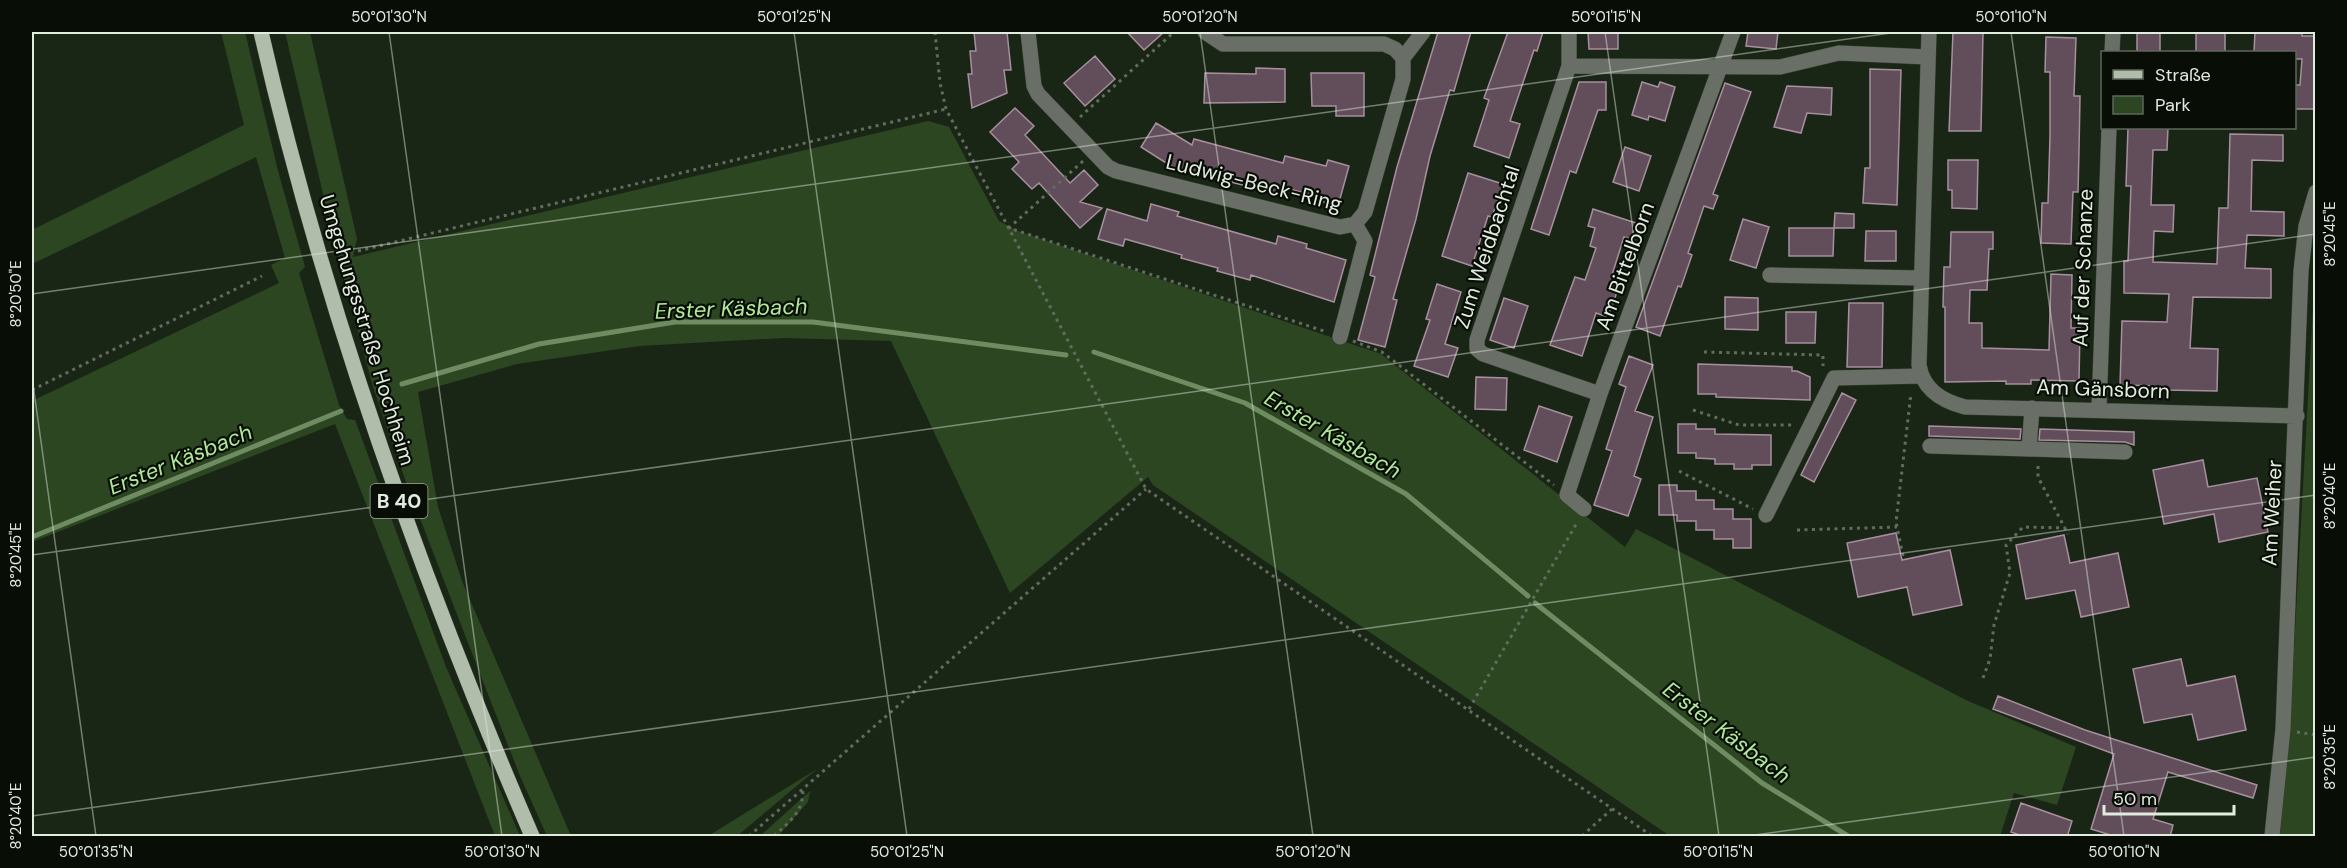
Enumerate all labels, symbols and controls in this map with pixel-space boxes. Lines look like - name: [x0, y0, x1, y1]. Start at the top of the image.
- text: 50°01'30"N: [351, 7, 427, 27]
- text: 50°01'25"N: [757, 7, 831, 27]
- text: 50°01'20"N: [1162, 7, 1238, 27]
- text: 50°01'15"N: [1571, 7, 1641, 27]
- text: 50°01'10"N: [1975, 7, 2047, 27]
- legend: [2101, 51, 2296, 129]
- text: Straße: [2155, 63, 2211, 87]
- text: Park: [2155, 93, 2191, 117]
- street label: Ludwig-Beck-Ring: [1163, 148, 1345, 218]
- street label: Zum Weidbachtal: [1447, 162, 1527, 332]
- street label: Auf der Schanze: [2066, 188, 2100, 348]
- street label: Umgehungsstraße Hochheim: [312, 191, 422, 469]
- street label: Am Bittelborn: [1589, 198, 1661, 334]
- text: 8°20'45"E: [2320, 201, 2340, 267]
- text: 8°20'50"E: [6, 260, 26, 328]
- water label: Erster Käsbach: [654, 291, 808, 326]
- street label: Am Gänsborn: [2036, 373, 2170, 405]
- water label: Erster Käsbach: [1259, 384, 1406, 485]
- water label: Erster Käsbach: [104, 417, 256, 502]
- street label: Am Weiher: [2255, 459, 2289, 567]
- text: 8°20'40"E: [2320, 463, 2340, 529]
- road number: B 40: [370, 484, 428, 518]
- text: 8°20'45"E: [6, 522, 26, 588]
- water label: Erster Käsbach: [1657, 675, 1796, 790]
- text: 8°20'35"E: [2320, 724, 2340, 790]
- scale bar: [2104, 778, 2234, 816]
- text: 8°20'40"E: [6, 783, 26, 849]
- text: 50 m: [2113, 787, 2157, 811]
- text: 50°01'35"N: [59, 842, 133, 862]
- text: 50°01'30"N: [464, 842, 540, 862]
- text: 50°01'25"N: [870, 842, 944, 862]
- text: 50°01'20"N: [1275, 842, 1351, 862]
- text: 50°01'15"N: [1683, 842, 1753, 862]
- text: 50°01'10"N: [2088, 842, 2160, 862]

